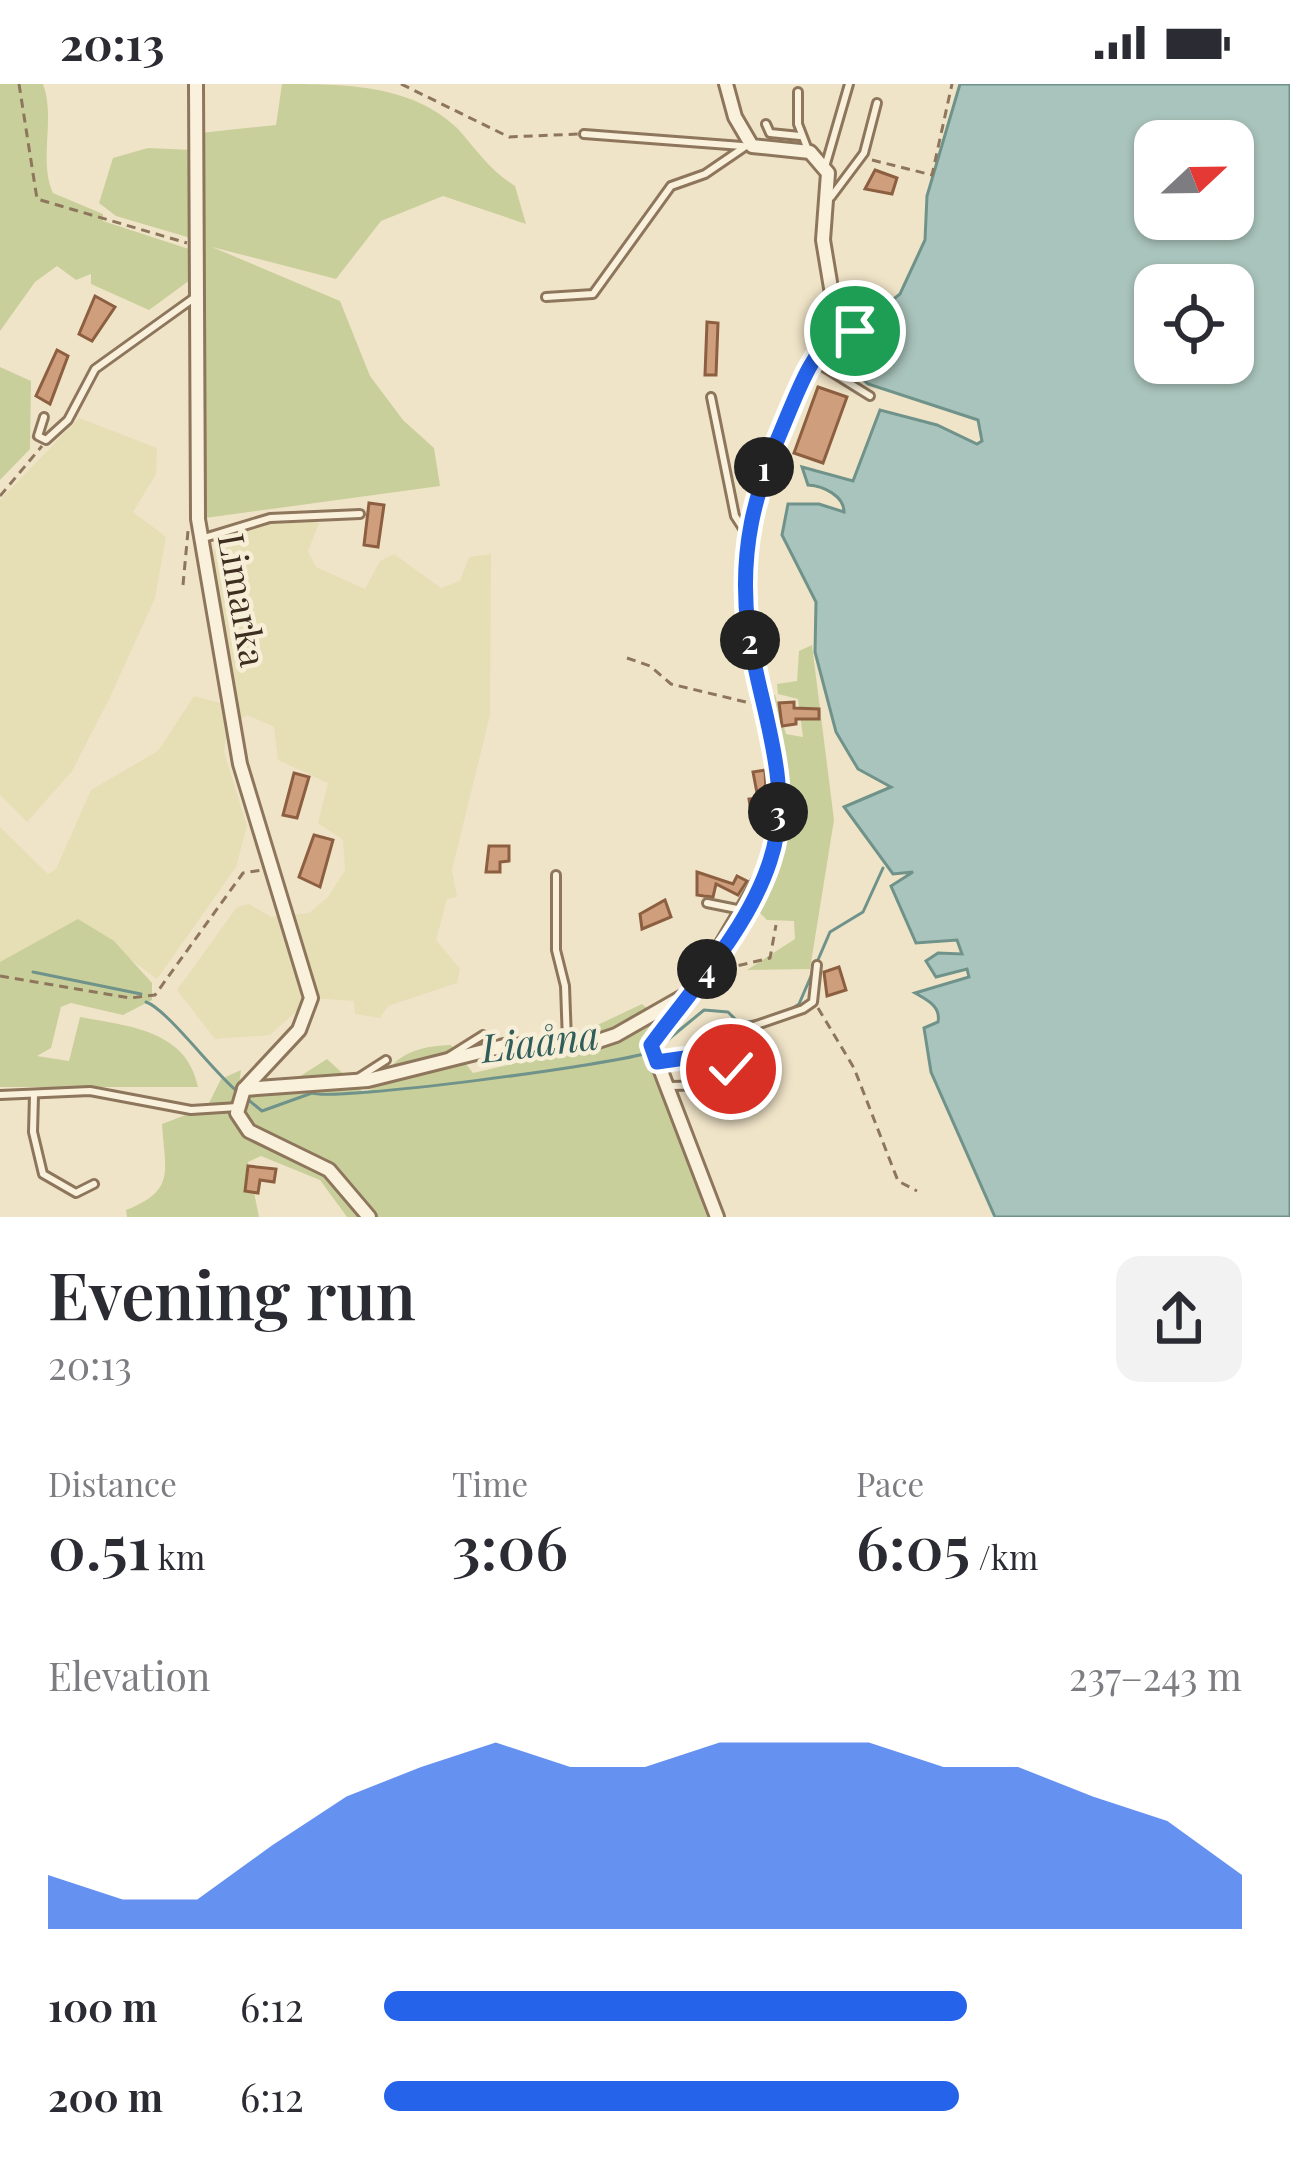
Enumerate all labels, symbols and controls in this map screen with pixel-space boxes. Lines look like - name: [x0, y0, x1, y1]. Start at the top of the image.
- text: 20:13: [60, 12, 165, 72]
- north arrow: [1134, 120, 1254, 240]
- map controls: [1134, 120, 1254, 384]
- button: locate: [1134, 264, 1254, 384]
- pin: [804, 280, 906, 382]
- icon: arrive: [822, 298, 888, 364]
- pin: 1: [734, 437, 794, 497]
- text: 1: [758, 445, 770, 489]
- street label: Limarka: [209, 529, 279, 670]
- pin: 2: [720, 610, 780, 670]
- text: 2: [741, 618, 759, 662]
- pin: 3: [748, 782, 808, 842]
- text: 3: [770, 790, 786, 834]
- pin: 4: [677, 939, 737, 999]
- text: 4: [698, 947, 716, 991]
- water label: Liaåna: [476, 1007, 602, 1073]
- pin: [680, 1018, 782, 1120]
- icon: check: [698, 1036, 764, 1102]
- text: Evening run: [48, 1249, 416, 1337]
- button: share: [1116, 1256, 1242, 1382]
- text: 20:13: [48, 1338, 132, 1390]
- text: Distance: [48, 1461, 177, 1505]
- text: Time: [452, 1461, 528, 1505]
- text: Pace: [856, 1461, 924, 1505]
- text: 0.51: [48, 1505, 151, 1585]
- text: 3:06: [452, 1505, 568, 1585]
- text: 6:05: [856, 1505, 970, 1585]
- text: km: [151, 1534, 205, 1578]
- text: /km: [970, 1534, 1038, 1578]
- text: Elevation: [48, 1649, 210, 1701]
- text: 237–243 m: [1069, 1649, 1242, 1701]
- text: 100 m: [48, 1980, 158, 2032]
- text: 6:12: [240, 1980, 304, 2032]
- text: 200 m: [48, 2070, 163, 2122]
- text: 6:12: [240, 2070, 304, 2122]

